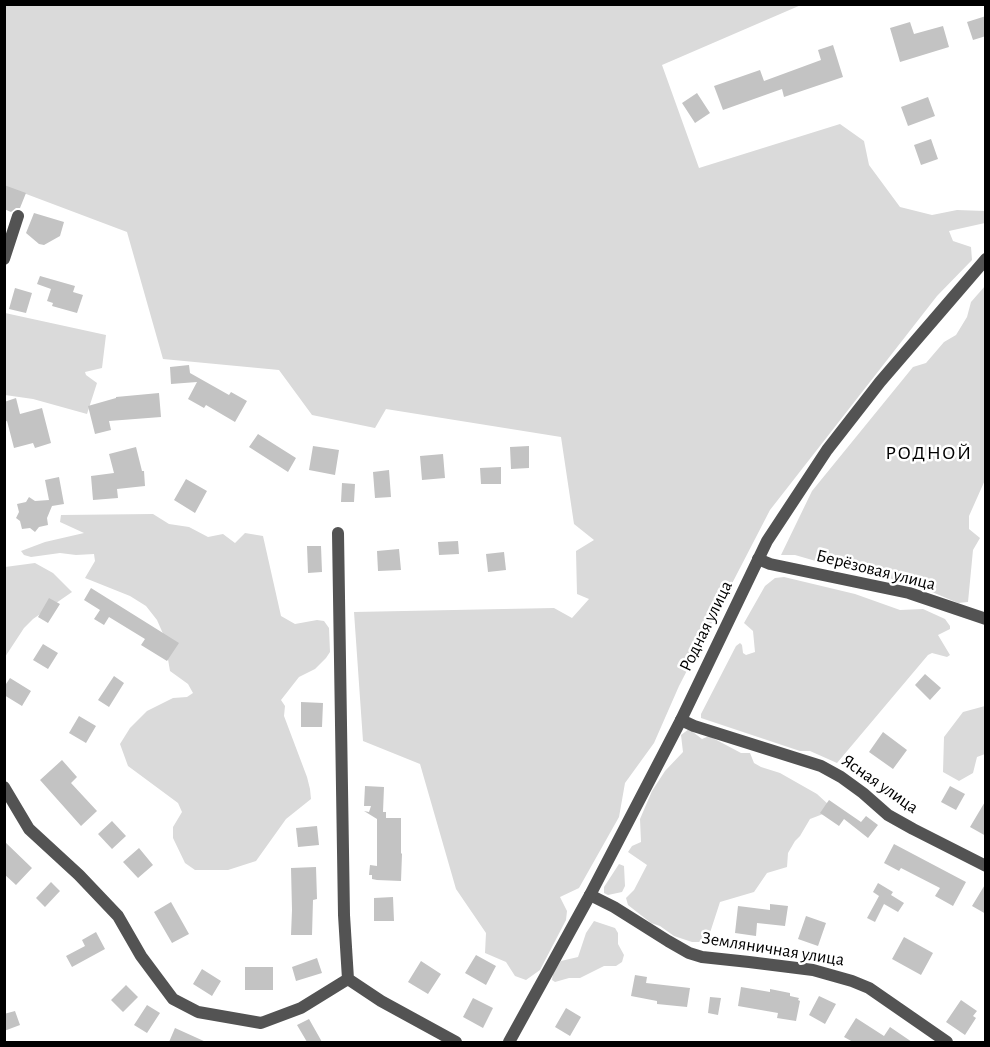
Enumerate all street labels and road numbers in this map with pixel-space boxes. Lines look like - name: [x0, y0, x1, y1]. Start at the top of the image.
- street label: Берёзовая улица: [814, 545, 938, 595]
- street label: Родная улица: [675, 577, 737, 675]
- street label: Ясная улица: [837, 750, 923, 818]
- street label: Земляничная улица: [700, 927, 846, 971]

